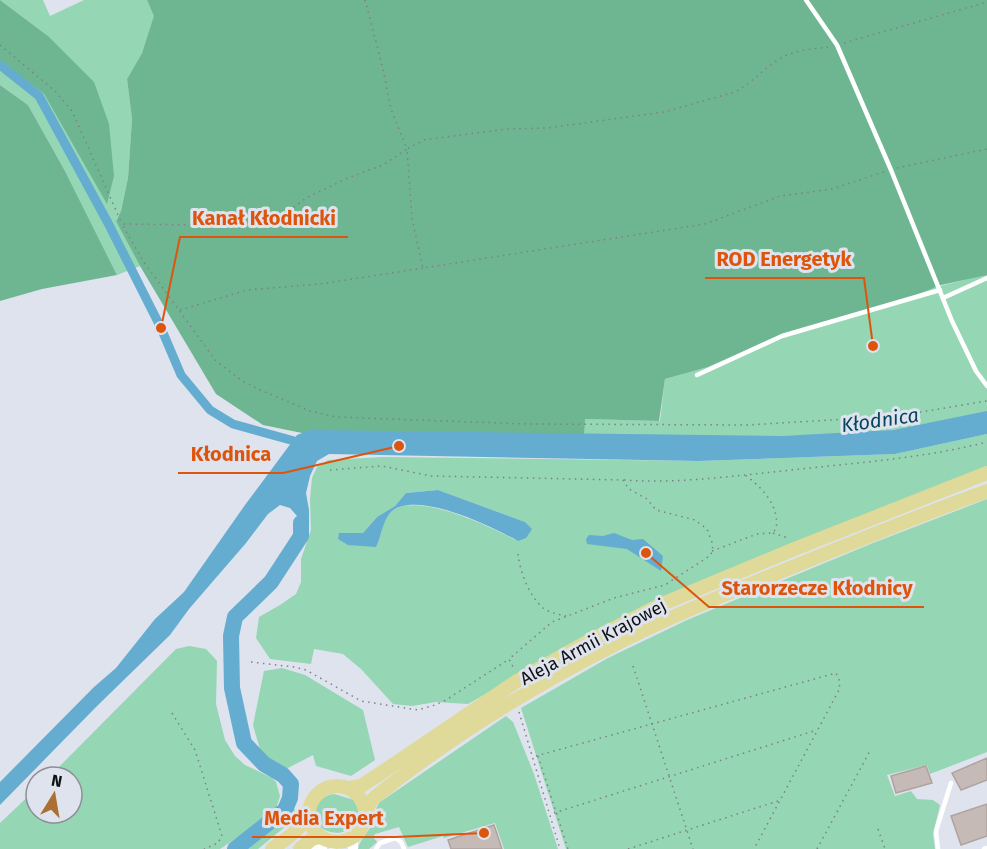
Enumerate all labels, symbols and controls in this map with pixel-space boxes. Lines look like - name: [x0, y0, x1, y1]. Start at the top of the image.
- callout: Kanał Kłodnicki: [180, 199, 348, 237]
- text: Kanał Kłodnicki: [192, 206, 336, 230]
- callout: ROD Energetyk: [705, 240, 864, 278]
- text: ROD Energetyk: [717, 247, 852, 271]
- water label: Kłodnica: [840, 403, 920, 437]
- callout: Kłodnica: [178, 435, 283, 473]
- text: Kłodnica: [191, 442, 271, 466]
- callout: Starorzecze Kłodnicy: [709, 569, 924, 607]
- text: Starorzecze Kłodnicy: [721, 576, 913, 600]
- street label: Aleja Armii Krajowej: [516, 594, 670, 690]
- north arrow: [24, 765, 84, 825]
- text: N: [50, 770, 64, 791]
- callout: Media Expert: [252, 799, 396, 837]
- text: Media Expert: [264, 806, 384, 830]

